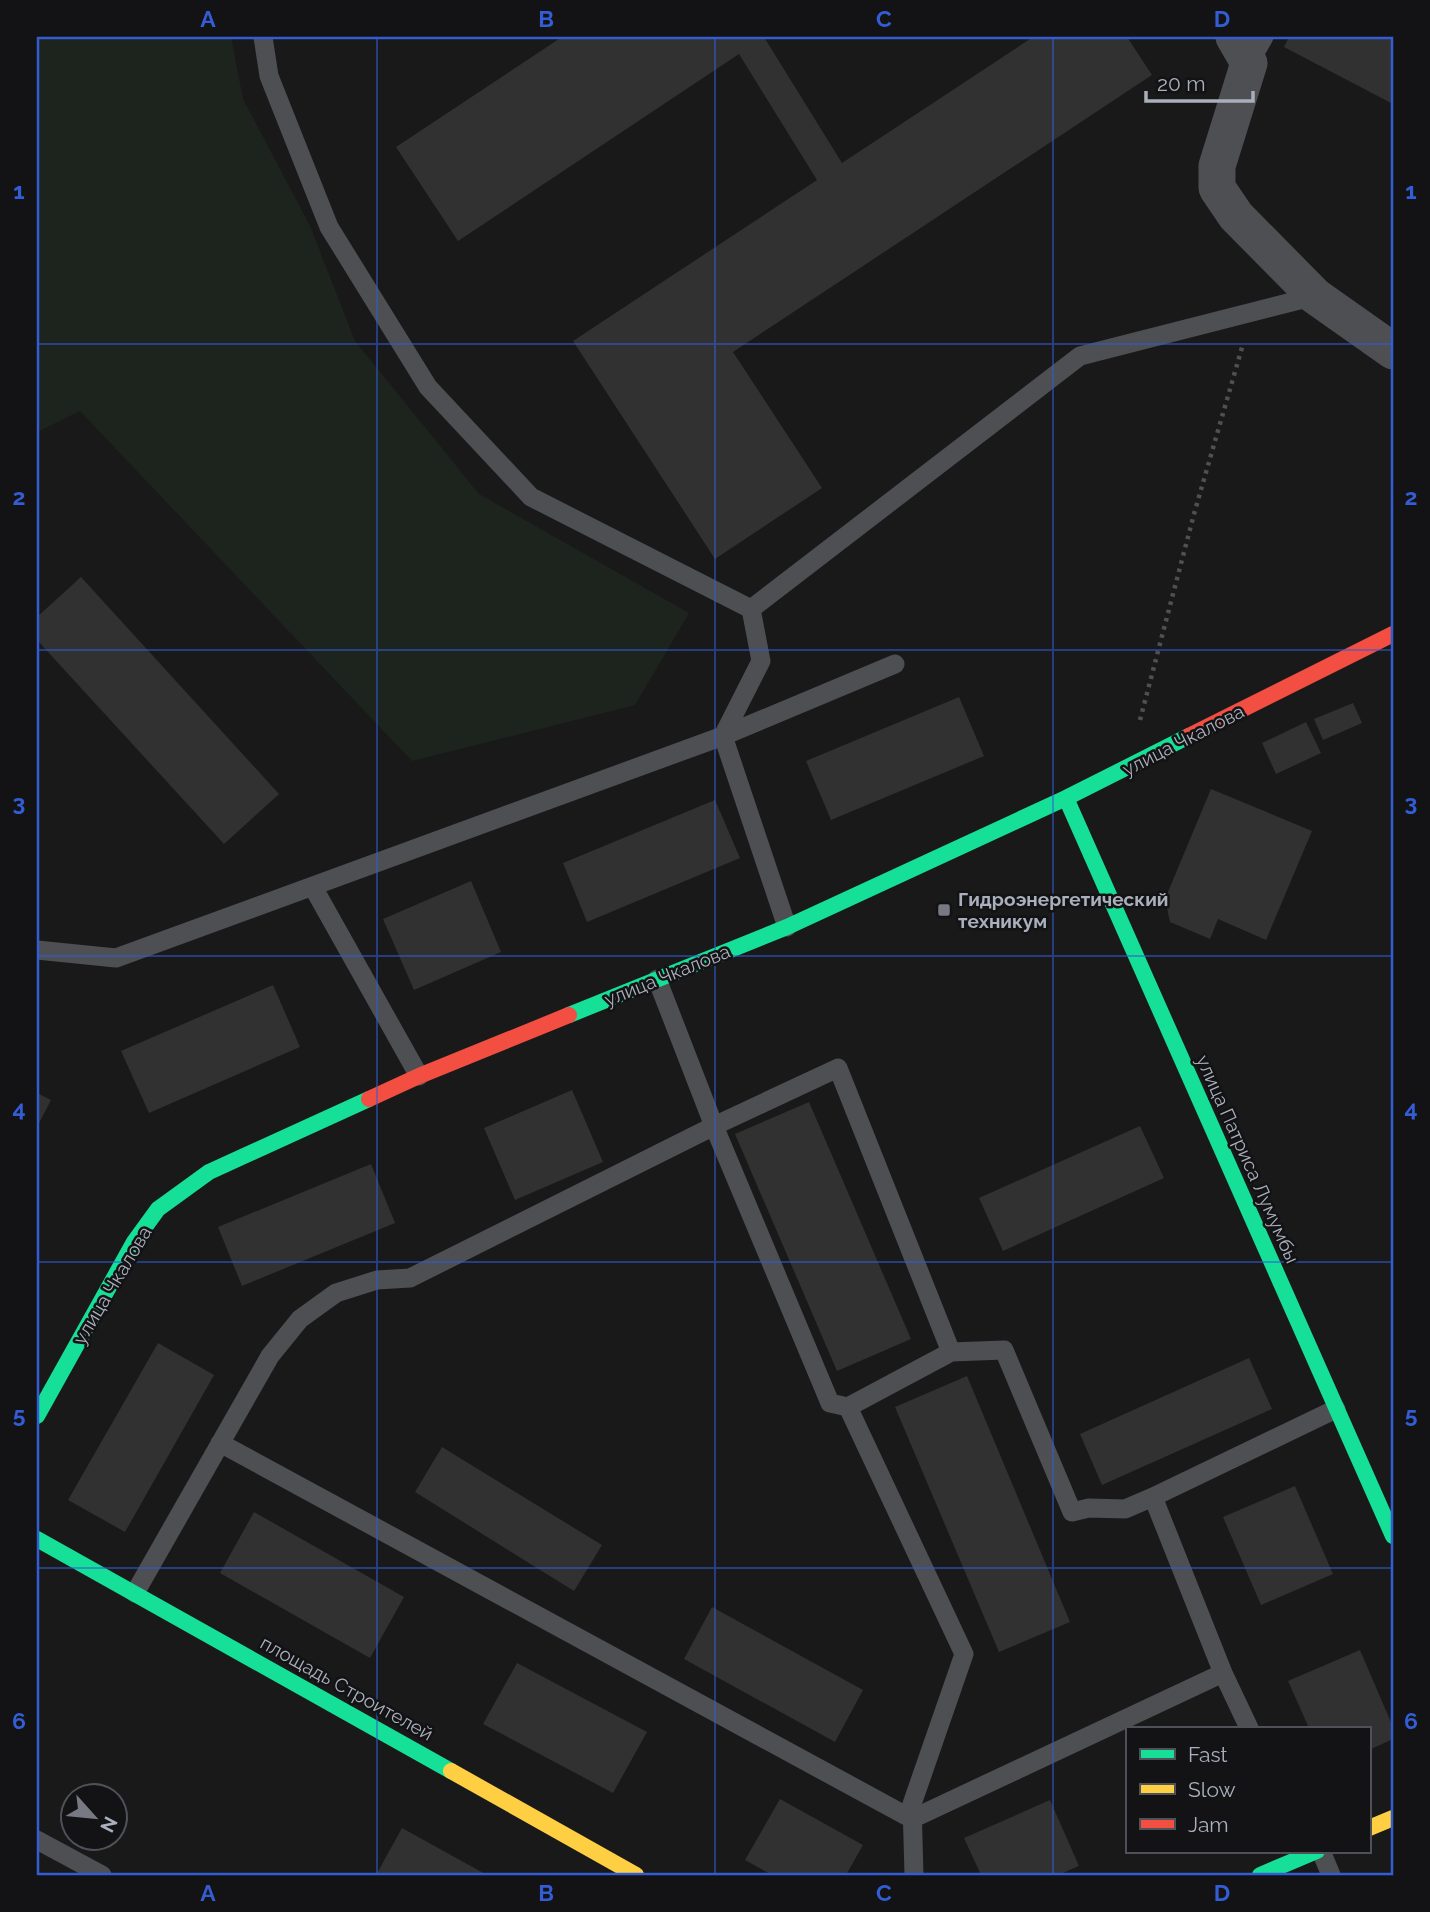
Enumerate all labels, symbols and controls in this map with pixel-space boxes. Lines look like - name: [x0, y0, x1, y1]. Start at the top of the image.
- text: A: [200, 5, 216, 32]
- text: B: [538, 5, 554, 32]
- text: C: [876, 5, 892, 32]
- text: D: [1214, 5, 1230, 32]
- scale bar: [1146, 60, 1253, 104]
- text: 20 m: [1157, 71, 1205, 96]
- text: 1: [13, 177, 25, 204]
- text: 1: [1405, 177, 1417, 204]
- text: 2: [13, 483, 25, 510]
- text: 2: [1405, 483, 1417, 510]
- street label: улица Чкалова: [1118, 700, 1248, 780]
- text: 3: [13, 789, 25, 816]
- text: 3: [1405, 789, 1417, 816]
- place label: Гидроэнергетический техникум: [958, 888, 1168, 932]
- marker: Гидроэнергетический техникум: [936, 902, 952, 918]
- street label: улица Чкалова: [601, 940, 733, 1010]
- street label: улица Патриса Лумумбы: [1192, 1052, 1304, 1266]
- text: 4: [12, 1095, 26, 1122]
- text: 4: [1404, 1095, 1418, 1122]
- street label: улица Чкалова: [68, 1222, 156, 1348]
- text: 5: [13, 1401, 26, 1428]
- text: 5: [1405, 1401, 1418, 1428]
- street label: площадь Строителей: [257, 1631, 437, 1745]
- text: 6: [12, 1707, 26, 1734]
- text: 6: [1404, 1707, 1418, 1734]
- legend: [1126, 1727, 1370, 1853]
- text: Fast: [1188, 1742, 1228, 1767]
- text: Slow: [1188, 1777, 1236, 1802]
- north arrow: [60, 1783, 130, 1853]
- text: Jam: [1188, 1812, 1229, 1837]
- text: N: [96, 1813, 122, 1836]
- text: A: [200, 1879, 216, 1906]
- text: B: [538, 1879, 554, 1906]
- text: C: [876, 1879, 892, 1906]
- text: D: [1214, 1879, 1230, 1906]

